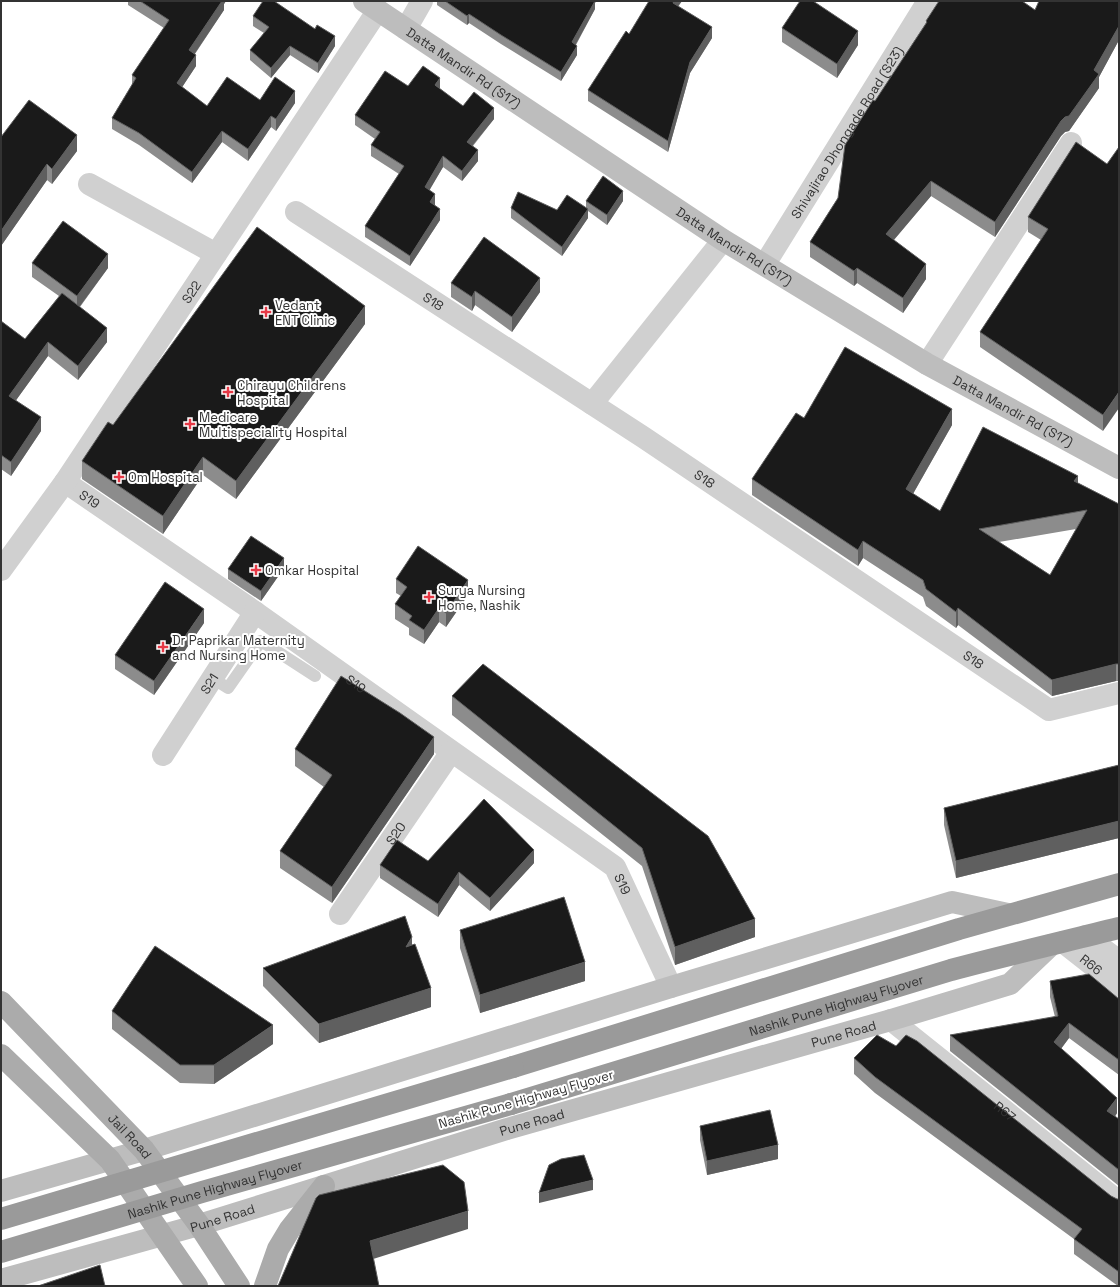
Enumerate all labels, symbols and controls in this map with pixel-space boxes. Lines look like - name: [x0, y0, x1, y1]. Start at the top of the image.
- street label: Datta Mandir Rd (S17): [403, 23, 524, 112]
- street label: Shivajirao Dhongade Road (S23): [787, 43, 907, 222]
- street label: Datta Mandir Rd (S17): [673, 203, 796, 289]
- street label: S22: [177, 277, 205, 306]
- street label: S18: [420, 288, 447, 314]
- place label: Vedant ENT Clinic: [275, 297, 335, 329]
- marker: Vedant ENT Clinic: [260, 306, 272, 318]
- street label: Datta Mandir Rd (S17): [950, 371, 1076, 450]
- place label: Chirayu Childrens Hospital: [237, 377, 346, 409]
- marker: Chirayu Childrens Hospital: [222, 386, 234, 398]
- place label: Medicare Multispeciality Hospital: [199, 409, 347, 441]
- marker: Medicare Multispeciality Hospital: [184, 418, 196, 430]
- street label: S18: [691, 465, 718, 492]
- place label: Om Hospital: [128, 469, 203, 486]
- marker: Om Hospital: [113, 471, 125, 483]
- street label: S19: [76, 486, 103, 512]
- place label: Omkar Hospital: [265, 562, 359, 579]
- marker: Omkar Hospital: [250, 564, 262, 576]
- place label: Surya Nursing Home, Nashik: [438, 582, 525, 614]
- marker: Surya Nursing Home, Nashik: [423, 591, 435, 603]
- place label: Dr Paprikar Maternity and Nursing Home: [172, 632, 305, 664]
- marker: Dr Paprikar Maternity and Nursing Home: [157, 641, 169, 653]
- street label: S18: [960, 646, 987, 672]
- street label: S21: [196, 670, 222, 697]
- street label: S19: [342, 670, 370, 697]
- street label: S20: [382, 818, 409, 848]
- street label: S19: [611, 871, 635, 897]
- street label: R66: [1077, 950, 1106, 978]
- street label: Nashik Pune Highway Flyover: [747, 970, 926, 1040]
- street label: Pune Road: [809, 1016, 878, 1051]
- street label: Nashik Pune Highway Flyover: [437, 1066, 616, 1132]
- street label: R67: [991, 1097, 1020, 1125]
- street label: Pune Road: [497, 1105, 566, 1139]
- street label: Jail Road: [104, 1110, 156, 1162]
- street label: Nashik Pune Highway Flyover: [125, 1155, 304, 1222]
- street label: Pune Road: [188, 1200, 257, 1236]

